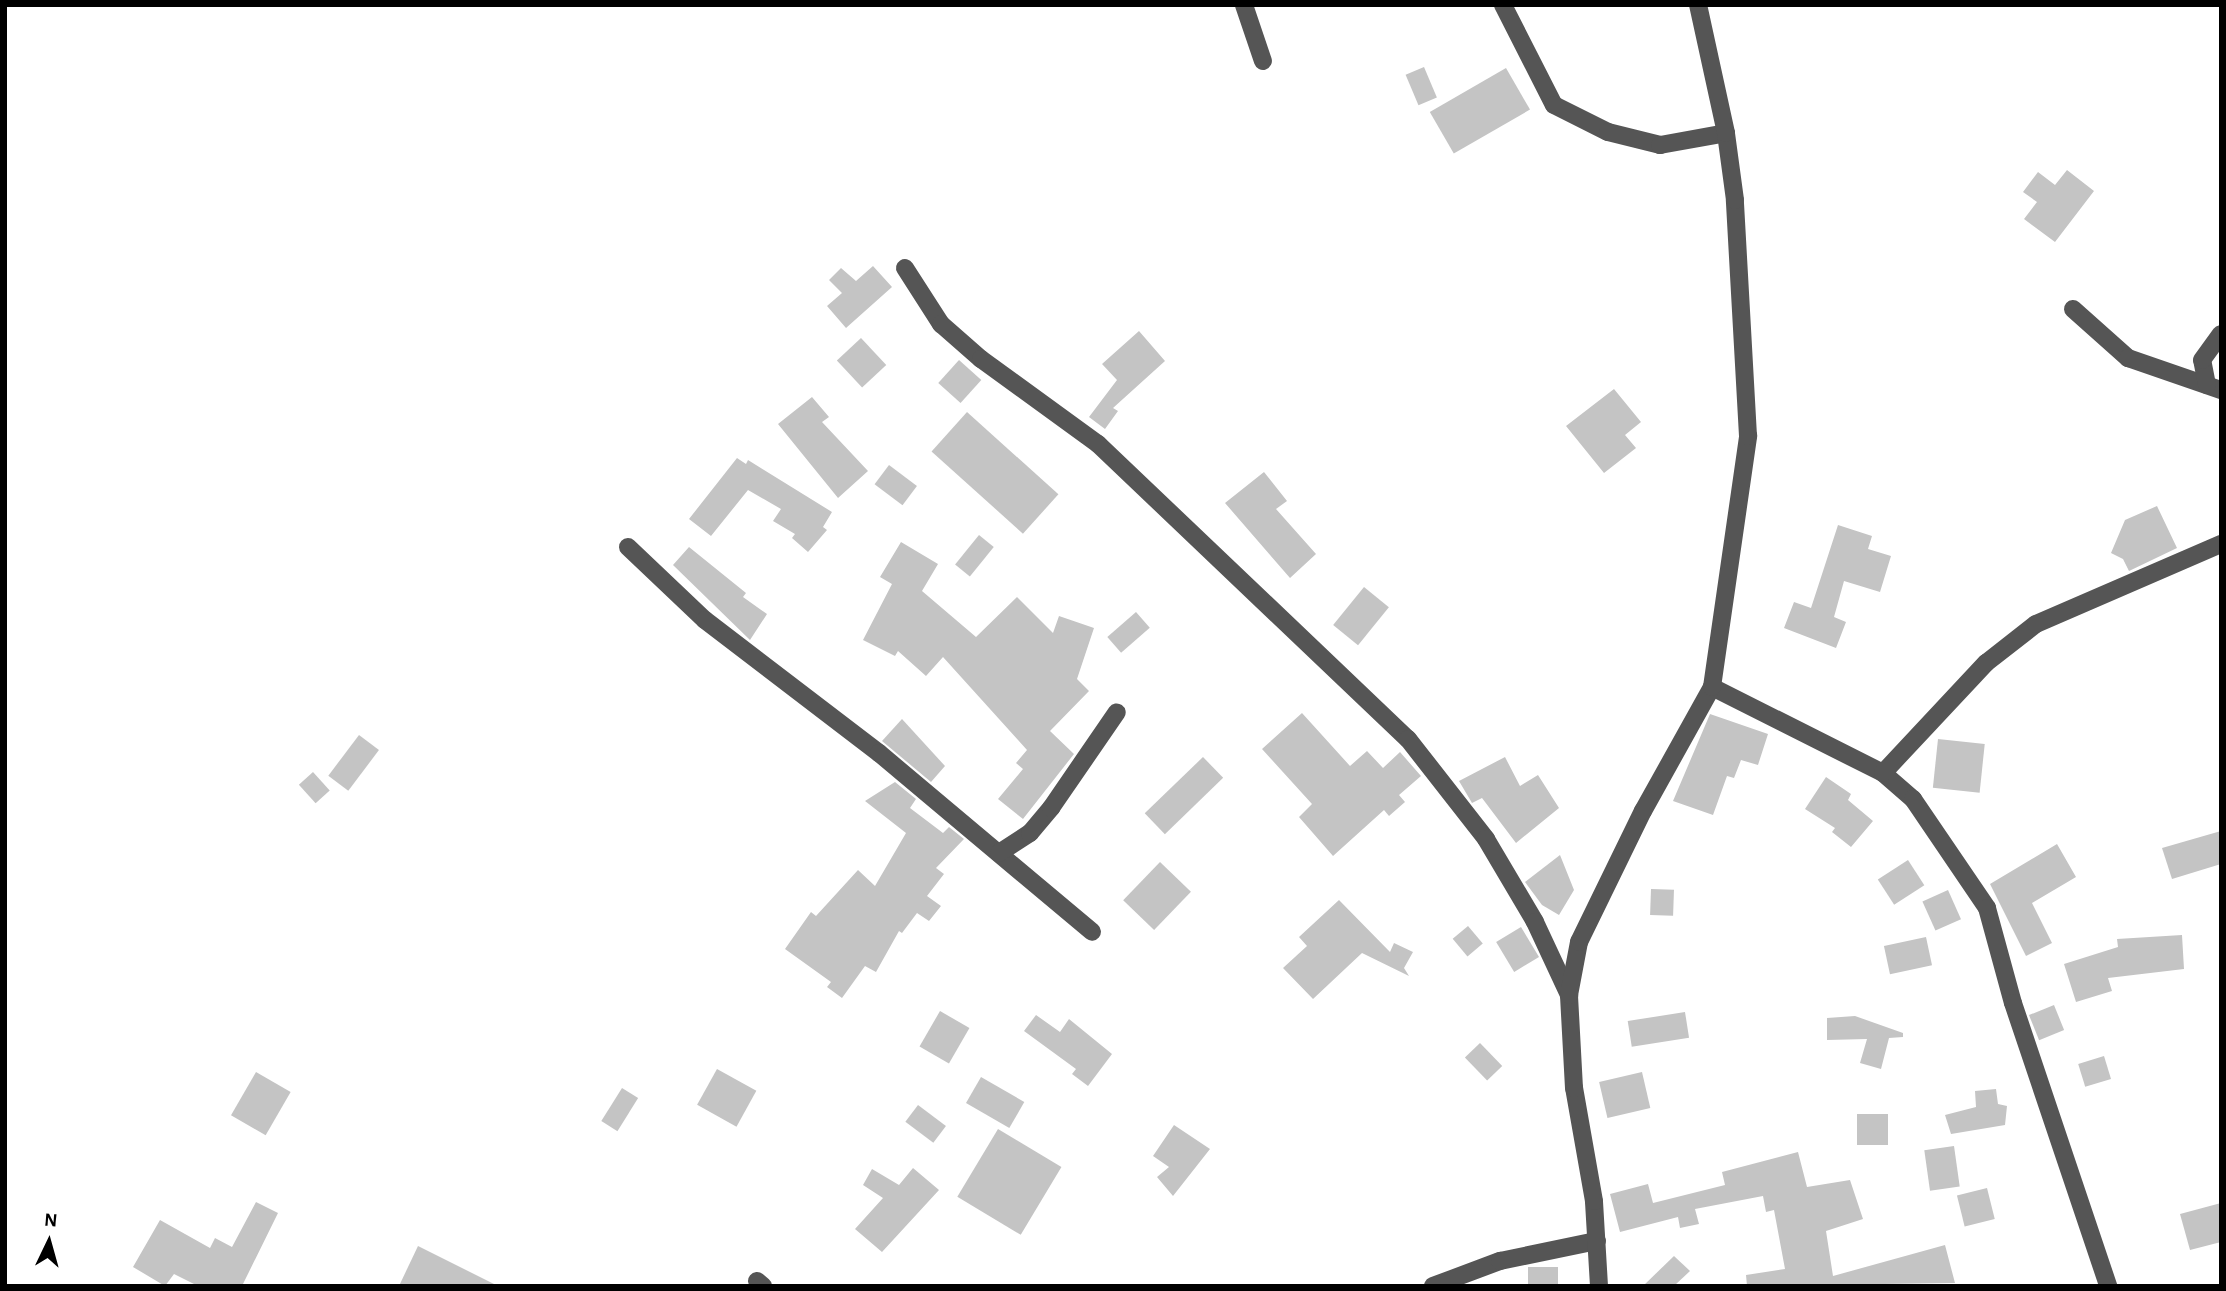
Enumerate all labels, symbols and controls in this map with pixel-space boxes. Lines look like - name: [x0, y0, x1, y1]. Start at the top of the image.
- north arrow: [14, 1207, 84, 1277]
- text: N: [43, 1211, 58, 1231]

